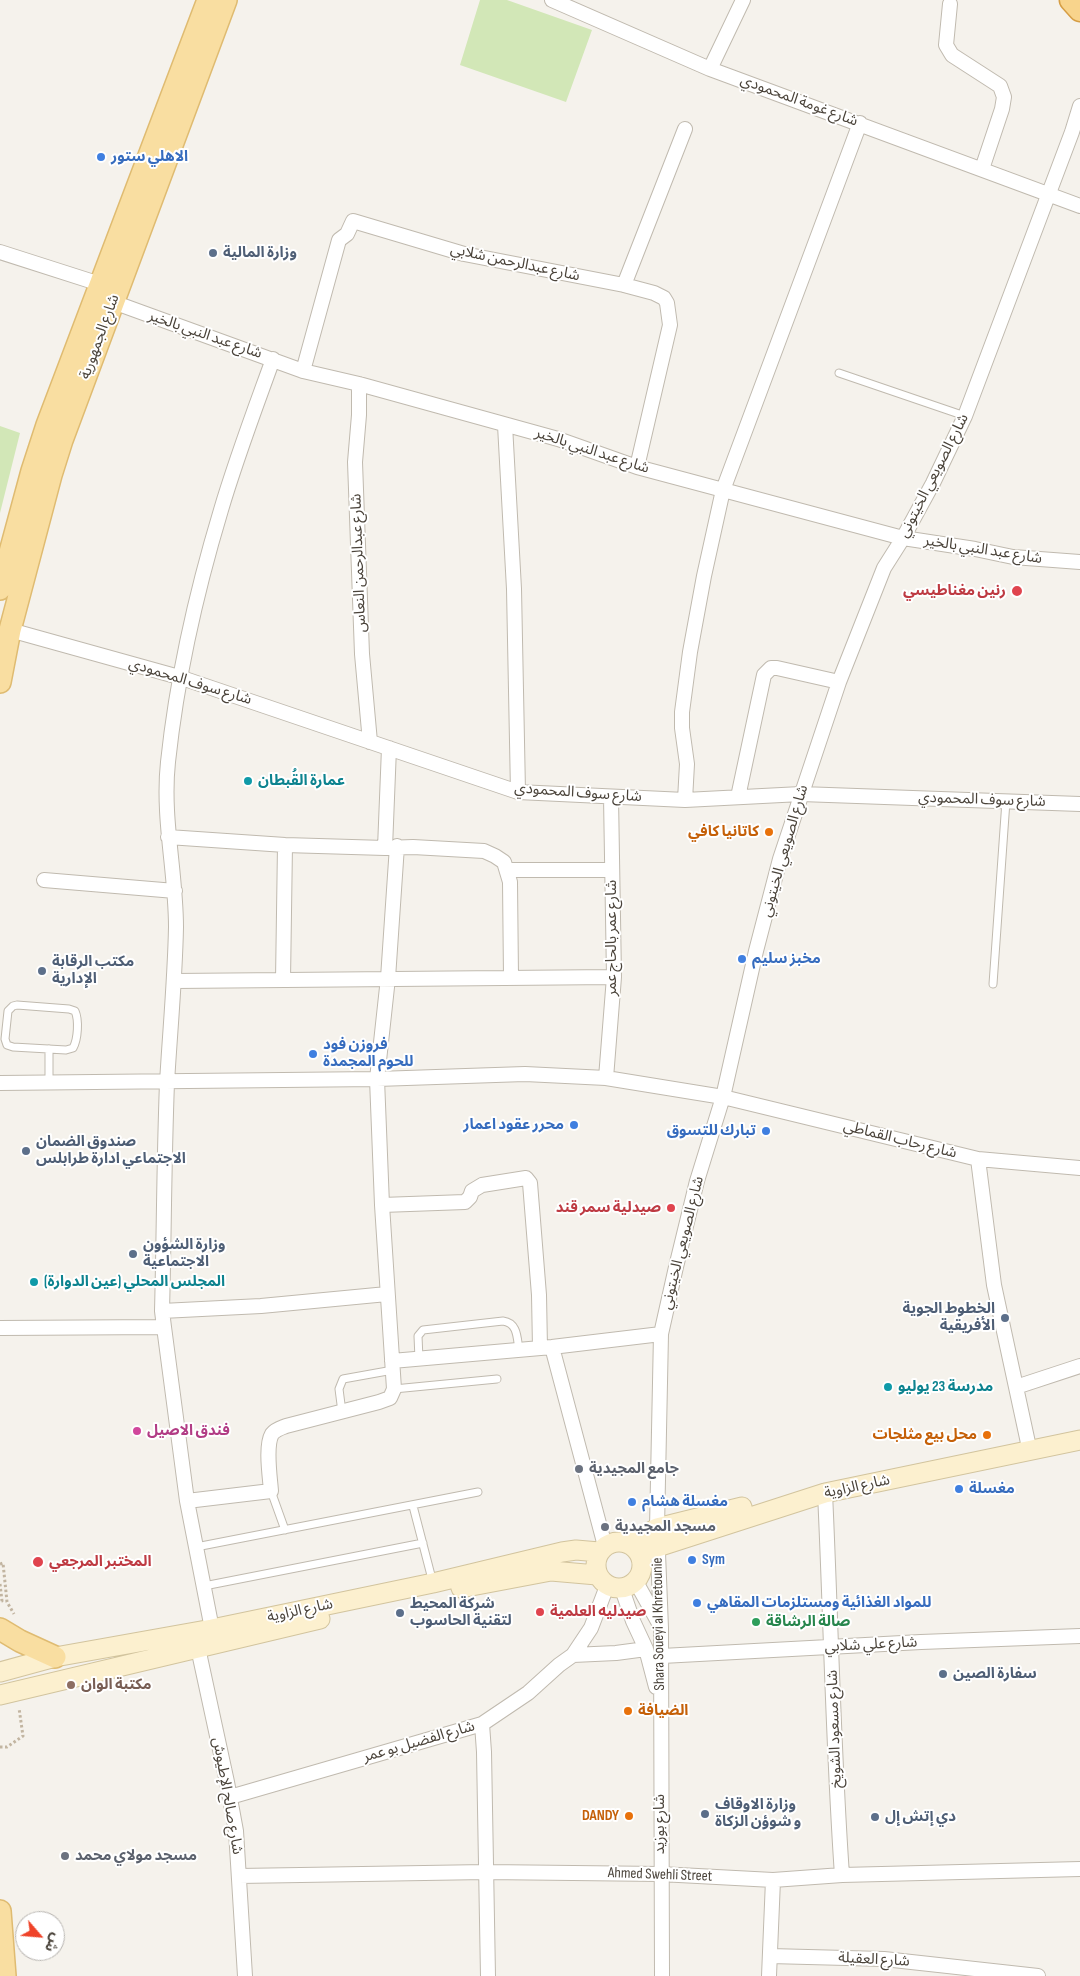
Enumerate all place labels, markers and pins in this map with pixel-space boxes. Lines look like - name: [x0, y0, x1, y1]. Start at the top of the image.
- place label: الاهلي ستور: [111, 148, 188, 166]
- marker: الاهلي ستور: [95, 151, 107, 163]
- place label: وزارة المالية: [223, 244, 297, 262]
- marker: وزارة المالية: [207, 247, 219, 259]
- place label: رنين مغناطيسي: [903, 582, 1006, 600]
- marker: رنين مغناطيسي: [1010, 584, 1024, 598]
- place label: عمارة القُبطان: [258, 772, 345, 790]
- marker: عمارة القُبطان: [242, 775, 254, 787]
- place label: كاتانيا كافي: [688, 823, 759, 841]
- marker: كاتانيا كافي: [763, 826, 775, 838]
- place label: مخبز سليم: [752, 950, 821, 968]
- place label: مكتب الرقابة الإدارية: [52, 953, 134, 988]
- marker: مخبز سليم: [736, 953, 748, 965]
- marker: مكتب الرقابة الإدارية: [36, 965, 48, 977]
- place label: فروزن فود للحوم المجمدة: [323, 1036, 414, 1071]
- marker: فروزن فود للحوم المجمدة: [307, 1048, 319, 1060]
- place label: محرر عقود اعمار: [463, 1116, 564, 1134]
- marker: محرر عقود اعمار: [568, 1119, 580, 1131]
- place label: تبارك للتسوق: [667, 1122, 756, 1140]
- marker: تبارك للتسوق: [760, 1125, 772, 1137]
- place label: صندوق الضمان الاجتماعي ادارة طرابلس: [36, 1133, 186, 1168]
- marker: صندوق الضمان الاجتماعي ادارة طرابلس: [20, 1145, 32, 1157]
- place label: صيدلية سمر قند: [556, 1199, 661, 1217]
- marker: صيدلية سمر قند: [665, 1202, 677, 1214]
- place label: وزارة الشؤون الاجتماعية: [143, 1236, 226, 1271]
- marker: وزارة الشؤون الاجتماعية: [127, 1248, 139, 1260]
- place label: المجلس المحلي (عين الدوارة): [44, 1273, 225, 1291]
- marker: المجلس المحلي (عين الدوارة): [28, 1276, 40, 1288]
- place label: الخطوط الجوية الأفريقية: [902, 1300, 995, 1335]
- marker: الخطوط الجوية الأفريقية: [999, 1312, 1011, 1324]
- place label: مدرسة 23 يوليو: [898, 1378, 993, 1396]
- marker: مدرسة 23 يوليو: [882, 1381, 894, 1393]
- place label: فندق الاصيل: [147, 1422, 230, 1440]
- marker: فندق الاصيل: [131, 1425, 143, 1437]
- place label: محل بيع مثلجات: [873, 1426, 977, 1444]
- marker: محل بيع مثلجات: [981, 1429, 993, 1441]
- place label: جامع المجيدية: [589, 1460, 679, 1478]
- marker: جامع المجيدية: [573, 1463, 585, 1475]
- place label: مغسلة: [969, 1480, 1015, 1498]
- marker: مغسلة: [953, 1483, 965, 1495]
- place label: مغسلة هشام: [642, 1493, 728, 1511]
- marker: مغسلة هشام: [626, 1496, 638, 1508]
- place label: مسجد المجيدية: [615, 1518, 716, 1536]
- marker: مسجد المجيدية: [599, 1521, 611, 1533]
- place label: Sym: [702, 1551, 725, 1569]
- place label: المختبر المرجعي: [49, 1553, 151, 1571]
- marker: Sym: [686, 1554, 698, 1566]
- marker: المختبر المرجعي: [31, 1555, 45, 1569]
- place label: للمواد الغذائية ومستلزمات المقاهي: [707, 1594, 931, 1612]
- place label: شركة المحيط لتقنية الحاسوب: [410, 1595, 512, 1630]
- marker: للمواد الغذائية ومستلزمات المقاهي: [691, 1597, 703, 1609]
- place label: صيدليه العلمية: [550, 1603, 646, 1621]
- marker: صيدليه العلمية: [534, 1606, 546, 1618]
- marker: شركة المحيط لتقنية الحاسوب: [394, 1607, 406, 1619]
- place label: صالة الرشاقة: [766, 1613, 850, 1631]
- marker: صالة الرشاقة: [750, 1616, 762, 1628]
- place label: سفارة الصين: [953, 1665, 1037, 1683]
- marker: سفارة الصين: [937, 1668, 949, 1680]
- place label: مكتبة الوان: [81, 1676, 152, 1694]
- marker: مكتبة الوان: [65, 1679, 77, 1691]
- place label: الضيافة: [638, 1702, 688, 1720]
- marker: الضيافة: [622, 1705, 634, 1717]
- place label: وزارة الاوقاف و شوؤن الزكاة: [715, 1796, 801, 1831]
- place label: DANDY: [582, 1807, 619, 1825]
- marker: وزارة الاوقاف و شوؤن الزكاة: [699, 1808, 711, 1820]
- place label: دي إتش إل: [885, 1808, 956, 1826]
- marker: DANDY: [623, 1810, 635, 1822]
- marker: دي إتش إل: [869, 1811, 881, 1823]
- place label: مسجد مولاي محمد: [75, 1847, 197, 1865]
- marker: مسجد مولاي محمد: [59, 1850, 71, 1862]

